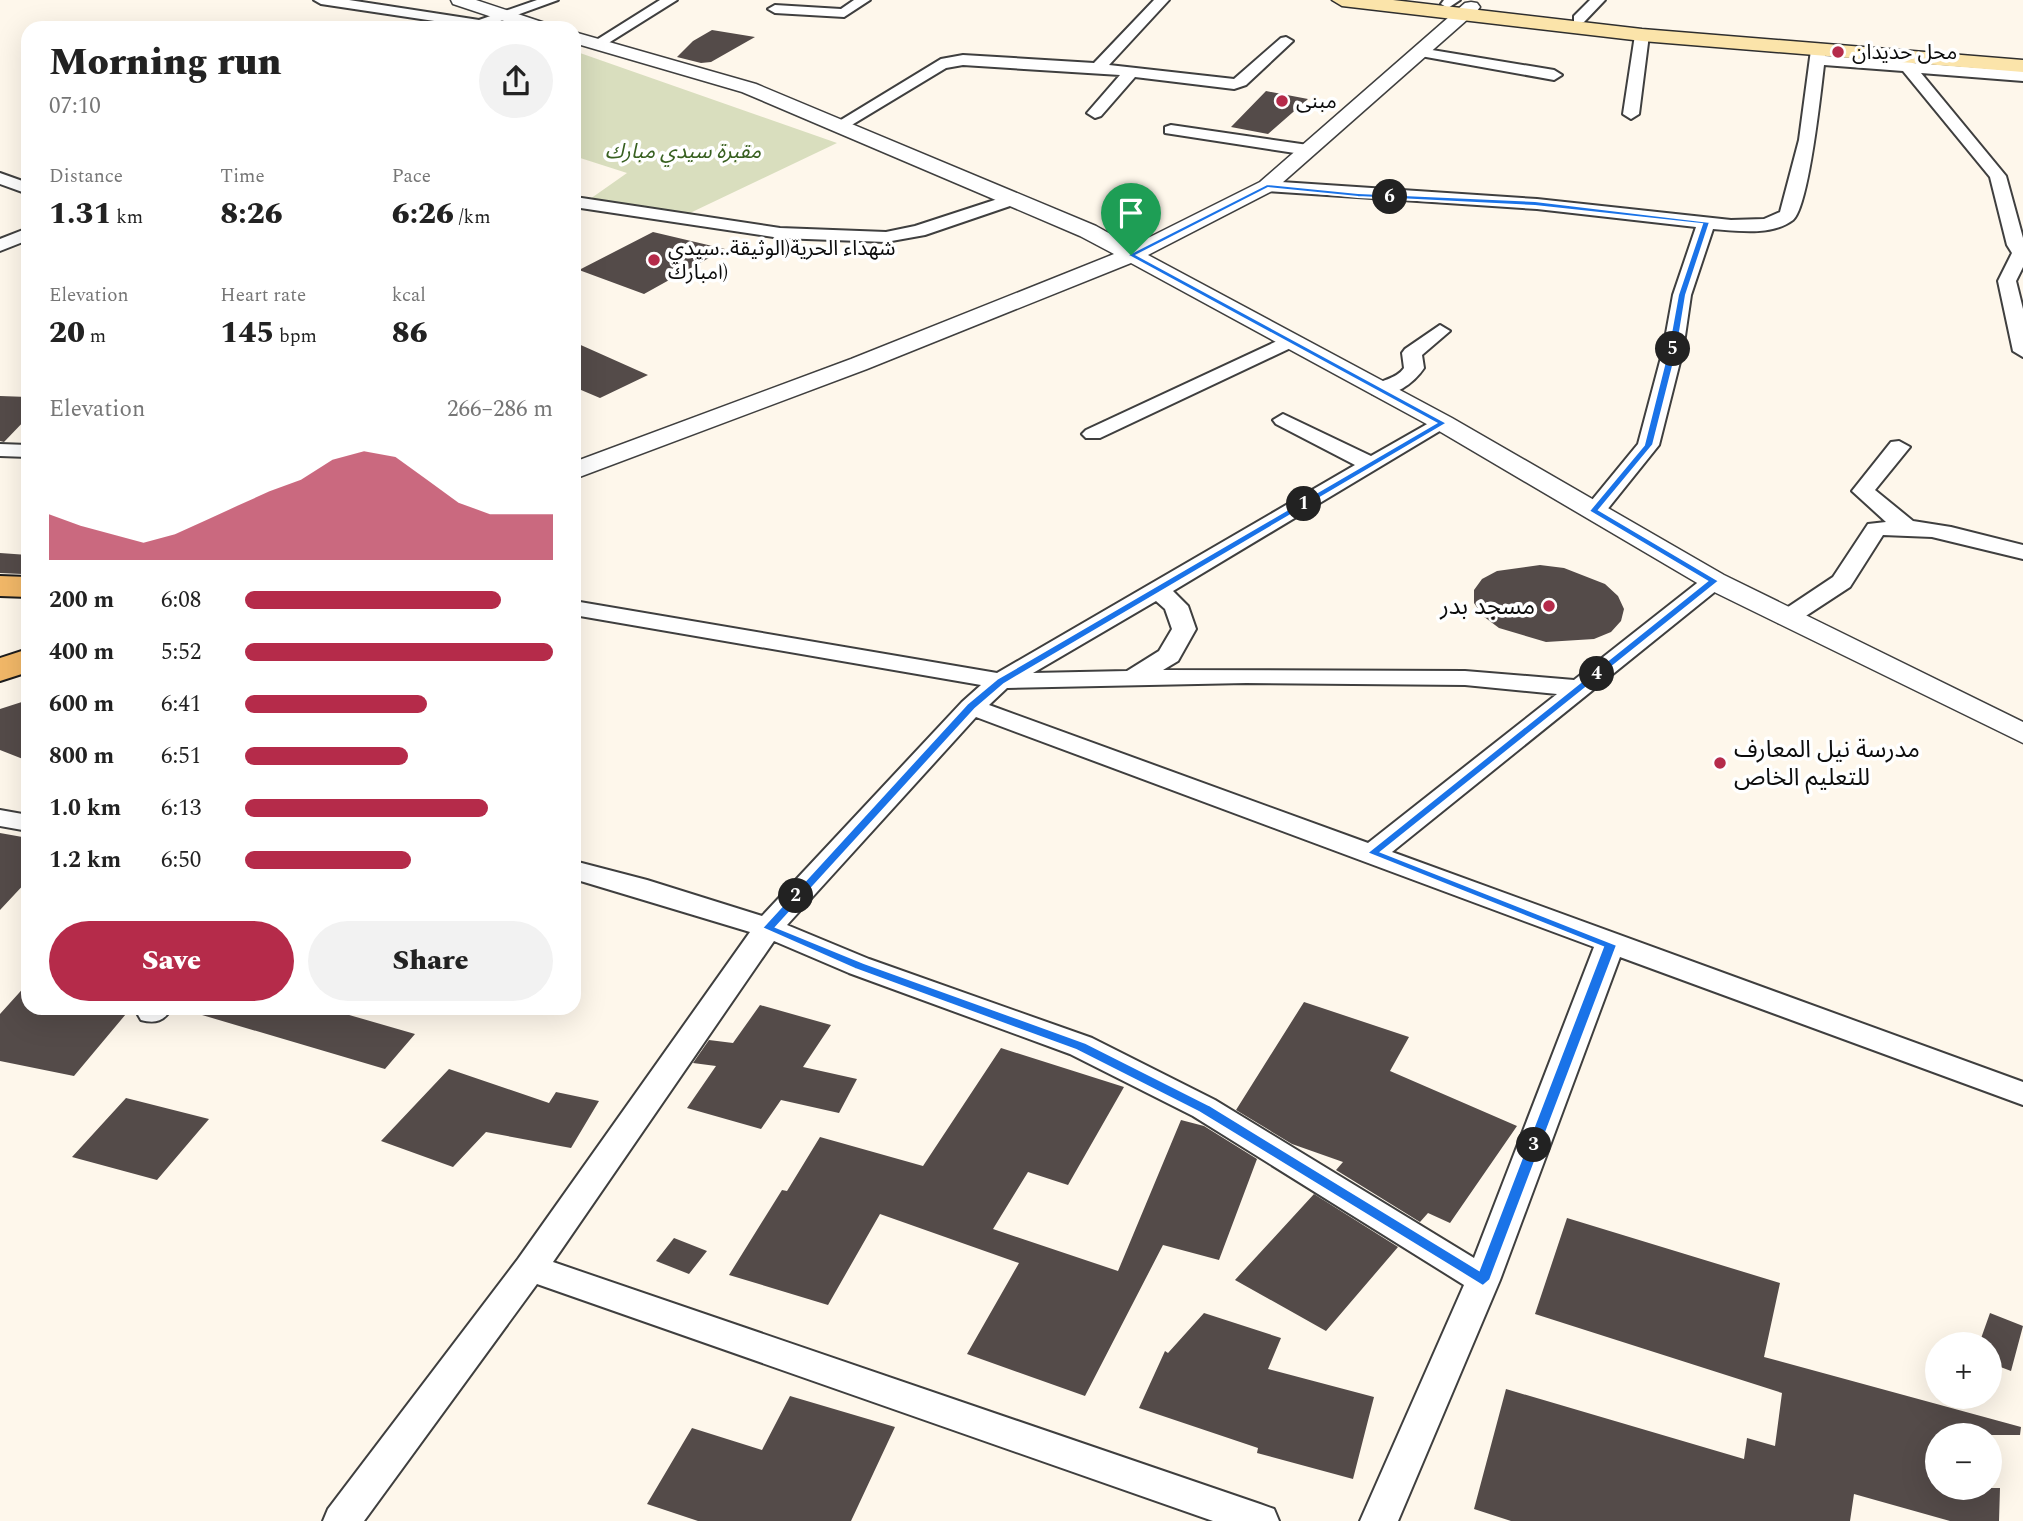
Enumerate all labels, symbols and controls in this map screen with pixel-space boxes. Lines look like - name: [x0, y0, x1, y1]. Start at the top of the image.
- text: Morning run: [49, 34, 282, 92]
- place label: محل حديدان: [1852, 37, 1957, 69]
- button: share: [479, 44, 553, 118]
- marker: محل حديدان: [1830, 44, 1846, 60]
- place label: مبنى: [1296, 86, 1337, 118]
- text: 07:10: [49, 89, 101, 124]
- marker: مبنى: [1274, 93, 1290, 109]
- park label: مقبرة سيدي مبارك: [605, 136, 761, 168]
- text: Distance: [49, 162, 123, 191]
- text: Time: [220, 162, 265, 191]
- text: Pace: [392, 162, 431, 191]
- pin: 6: [1372, 180, 1408, 214]
- text: 6: [1384, 182, 1395, 211]
- pin: [1101, 183, 1161, 255]
- text: 1.31: [49, 191, 111, 237]
- text: 8:26: [220, 191, 283, 237]
- text: 6:26: [392, 191, 454, 237]
- icon: arrive: [1112, 194, 1150, 232]
- text: km: [111, 203, 143, 232]
- text: /km: [454, 203, 491, 232]
- place label: شهداء الحرية(الوثيقة..سيدي امبارك): [668, 233, 895, 289]
- marker: شهداء الحرية(الوثيقة..سيدي امبارك): [646, 252, 662, 268]
- text: Elevation: [49, 281, 129, 310]
- text: Heart rate: [220, 281, 306, 310]
- text: kcal: [392, 281, 426, 310]
- text: 20: [49, 310, 85, 356]
- text: 145: [220, 310, 274, 356]
- text: 86: [392, 310, 428, 356]
- text: m: [85, 322, 106, 351]
- text: bpm: [274, 322, 317, 351]
- pin: 5: [1656, 332, 1690, 366]
- text: 5: [1667, 334, 1678, 363]
- text: Elevation: [49, 392, 145, 427]
- text: 266–286 m: [447, 392, 553, 427]
- pin: 1: [1286, 486, 1322, 522]
- text: 1: [1298, 489, 1309, 518]
- text: 200 m: [49, 583, 114, 618]
- text: 6:08: [161, 583, 201, 618]
- place label: مسجد بدر: [1439, 589, 1535, 625]
- marker: مسجد بدر: [1541, 598, 1557, 614]
- text: 400 m: [49, 635, 114, 670]
- text: 5:52: [161, 635, 201, 670]
- pin: 4: [1580, 656, 1614, 692]
- text: 4: [1591, 659, 1602, 688]
- text: 600 m: [49, 687, 114, 722]
- text: 6:41: [161, 687, 201, 722]
- place label: مدرسة نيل المعارف للتعليم الخاص: [1734, 732, 1920, 796]
- text: 800 m: [49, 739, 114, 774]
- text: 6:51: [161, 739, 201, 774]
- marker: مدرسة نيل المعارف للتعليم الخاص: [1712, 755, 1728, 771]
- text: 1.0 km: [49, 791, 121, 826]
- text: 6:13: [161, 791, 201, 826]
- text: 1.2 km: [49, 843, 121, 878]
- text: 6:50: [161, 843, 201, 878]
- pin: 2: [778, 878, 814, 914]
- text: 2: [790, 881, 801, 910]
- button: Save: [49, 921, 294, 1001]
- button: Share: [308, 921, 553, 1001]
- pin: 3: [1516, 1128, 1552, 1162]
- text: 3: [1528, 1130, 1539, 1159]
- map controls: [1925, 1332, 2002, 1500]
- button: +: [1925, 1332, 2002, 1409]
- button: −: [1925, 1423, 2002, 1500]

